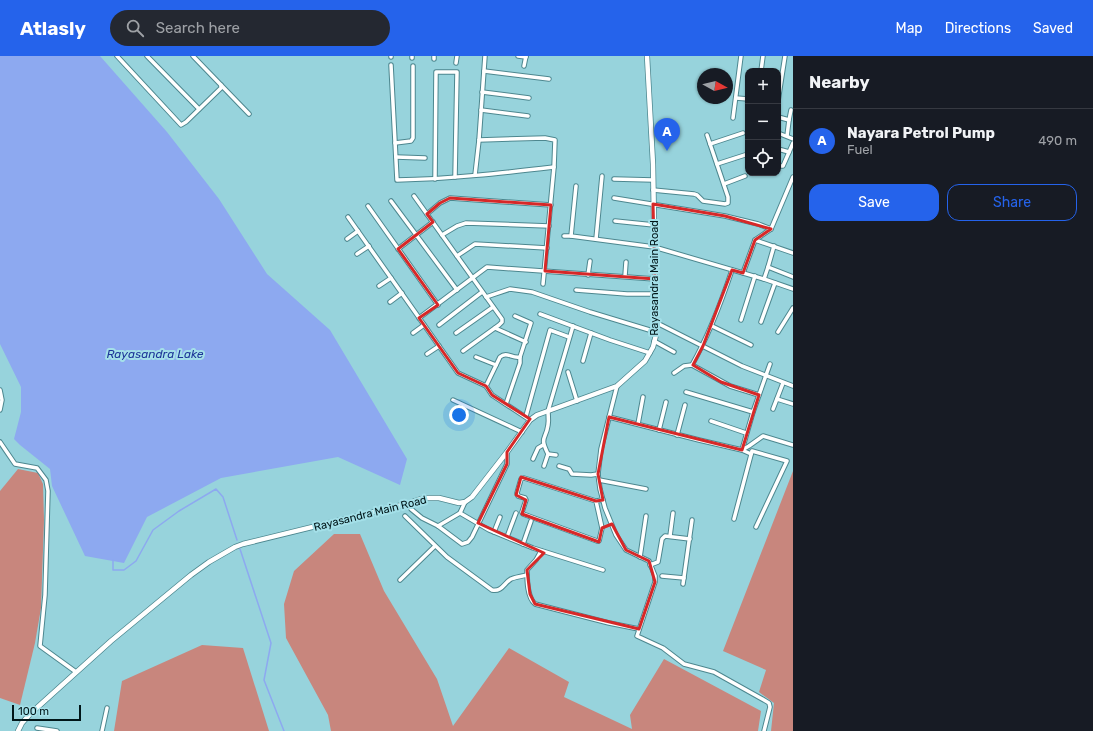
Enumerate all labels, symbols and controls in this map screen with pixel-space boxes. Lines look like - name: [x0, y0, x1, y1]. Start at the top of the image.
- search box: [110, 10, 390, 46]
- text: Atlasly: [20, 17, 86, 40]
- icon: search: [124, 17, 146, 39]
- text: Search here: [156, 19, 240, 37]
- text: Map: [896, 20, 923, 37]
- text: Directions: [945, 20, 1011, 37]
- text: Saved: [1033, 20, 1073, 37]
- north arrow: [697, 68, 733, 104]
- map controls: [745, 68, 781, 176]
- button: +: [745, 68, 781, 104]
- text: Nearby: [809, 72, 870, 92]
- button: −: [745, 104, 781, 140]
- pin: A: [654, 118, 680, 151]
- text: Nayara Petrol Pump: [847, 124, 995, 142]
- text: A: [817, 133, 827, 148]
- text: 490 m: [1038, 133, 1077, 148]
- button: locate: [745, 140, 781, 176]
- text: Fuel: [847, 142, 873, 157]
- button: Save: [809, 184, 939, 221]
- button: Share: [947, 184, 1077, 221]
- street label: Rayasandra Main Road: [648, 220, 661, 336]
- water label: Rayasandra Lake: [106, 347, 204, 361]
- your location: [449, 405, 469, 425]
- street label: Rayasandra Main Road: [312, 493, 428, 534]
- scale bar: [12, 703, 81, 722]
- text: 100 m: [18, 705, 49, 718]

